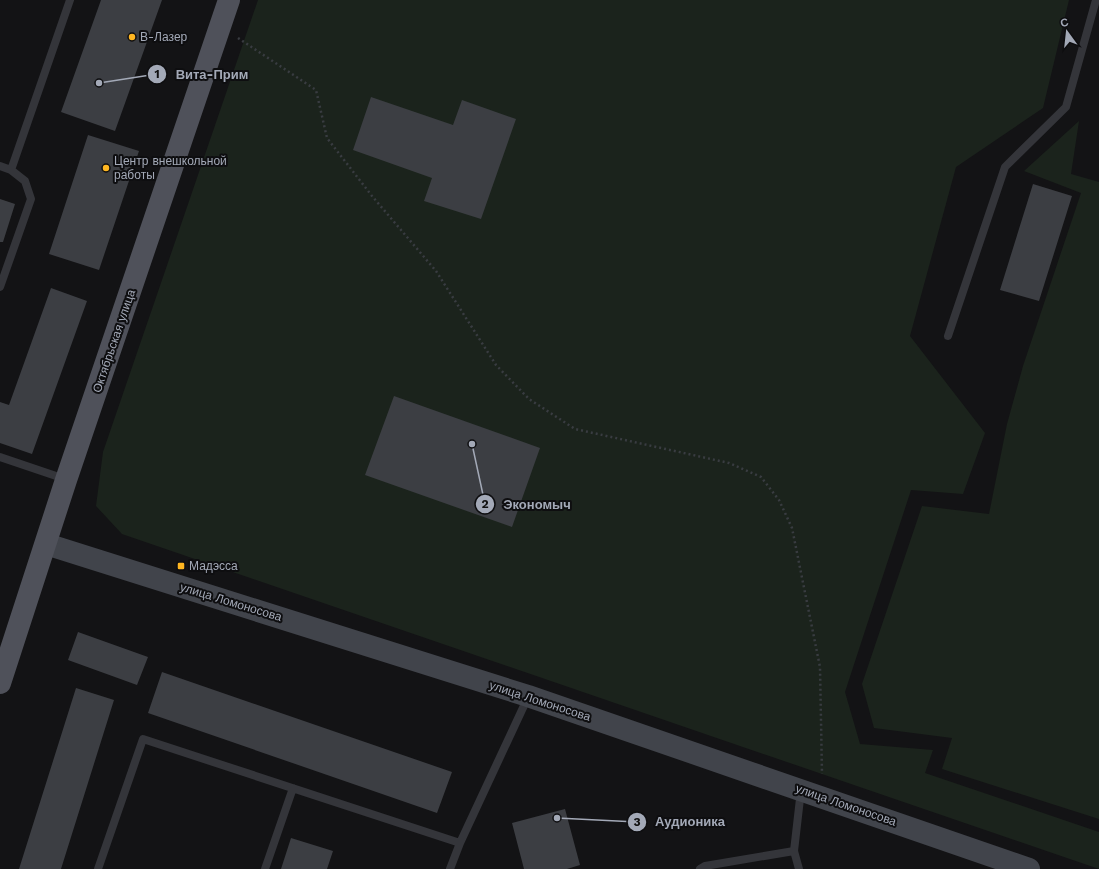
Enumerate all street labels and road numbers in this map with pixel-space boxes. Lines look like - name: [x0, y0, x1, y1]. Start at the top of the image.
- street label: Октябрьская улица: [90, 287, 138, 394]
- street label: улица Ломоносова: [178, 580, 284, 624]
- street label: улица Ломоносова: [488, 678, 593, 724]
- street label: улица Ломоносова: [794, 781, 898, 829]

